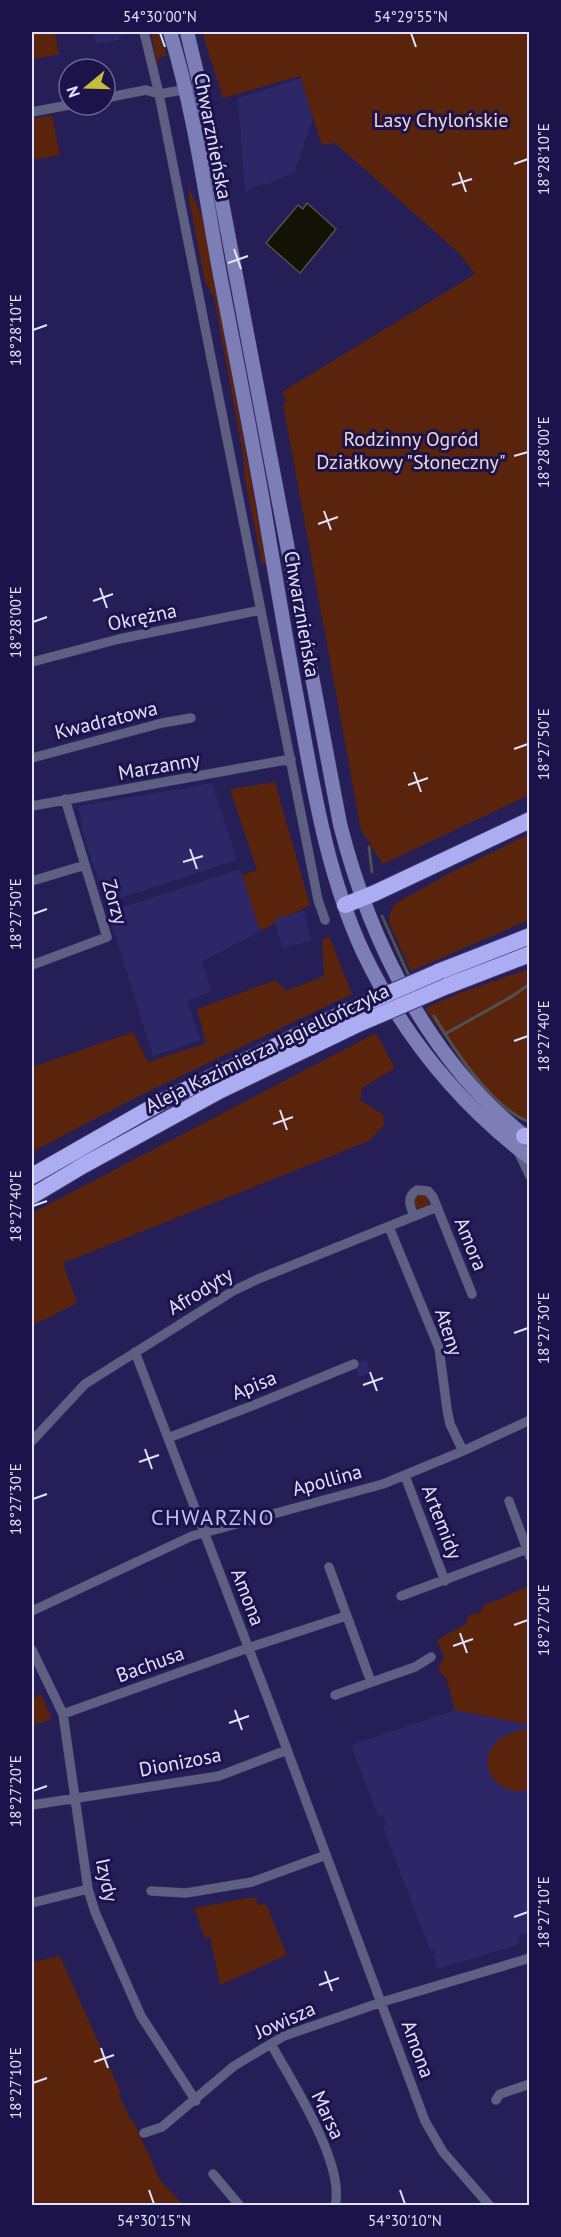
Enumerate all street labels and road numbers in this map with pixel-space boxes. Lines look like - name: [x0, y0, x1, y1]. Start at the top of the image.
- street label: Chwarznieńska: [188, 71, 238, 201]
- street label: Chwarznieńska: [278, 549, 326, 679]
- street label: Okrężna: [105, 597, 179, 637]
- street label: Kwadratowa: [52, 695, 160, 745]
- street label: Marzanny: [116, 746, 203, 786]
- street label: Zorzy: [96, 877, 134, 928]
- street label: Aleja Kazimierza Jagiellończyka: [141, 977, 393, 1119]
- street label: Amora: [449, 1213, 493, 1275]
- street label: Afrodyty: [163, 1261, 238, 1321]
- street label: Ateny: [429, 1305, 469, 1360]
- street label: Apisa: [228, 1364, 280, 1406]
- street label: Apollina: [289, 1458, 365, 1502]
- street label: Artemidy: [416, 1481, 468, 1563]
- street label: Amona: [225, 1565, 271, 1629]
- street label: Bachusa: [112, 1640, 188, 1688]
- street label: Dionizosa: [137, 1741, 223, 1783]
- street label: Izydy: [90, 1856, 124, 1905]
- street label: Jowisza: [250, 1995, 319, 2045]
- street label: Amona: [396, 2017, 440, 2081]
- street label: Marsa: [305, 2086, 351, 2144]

